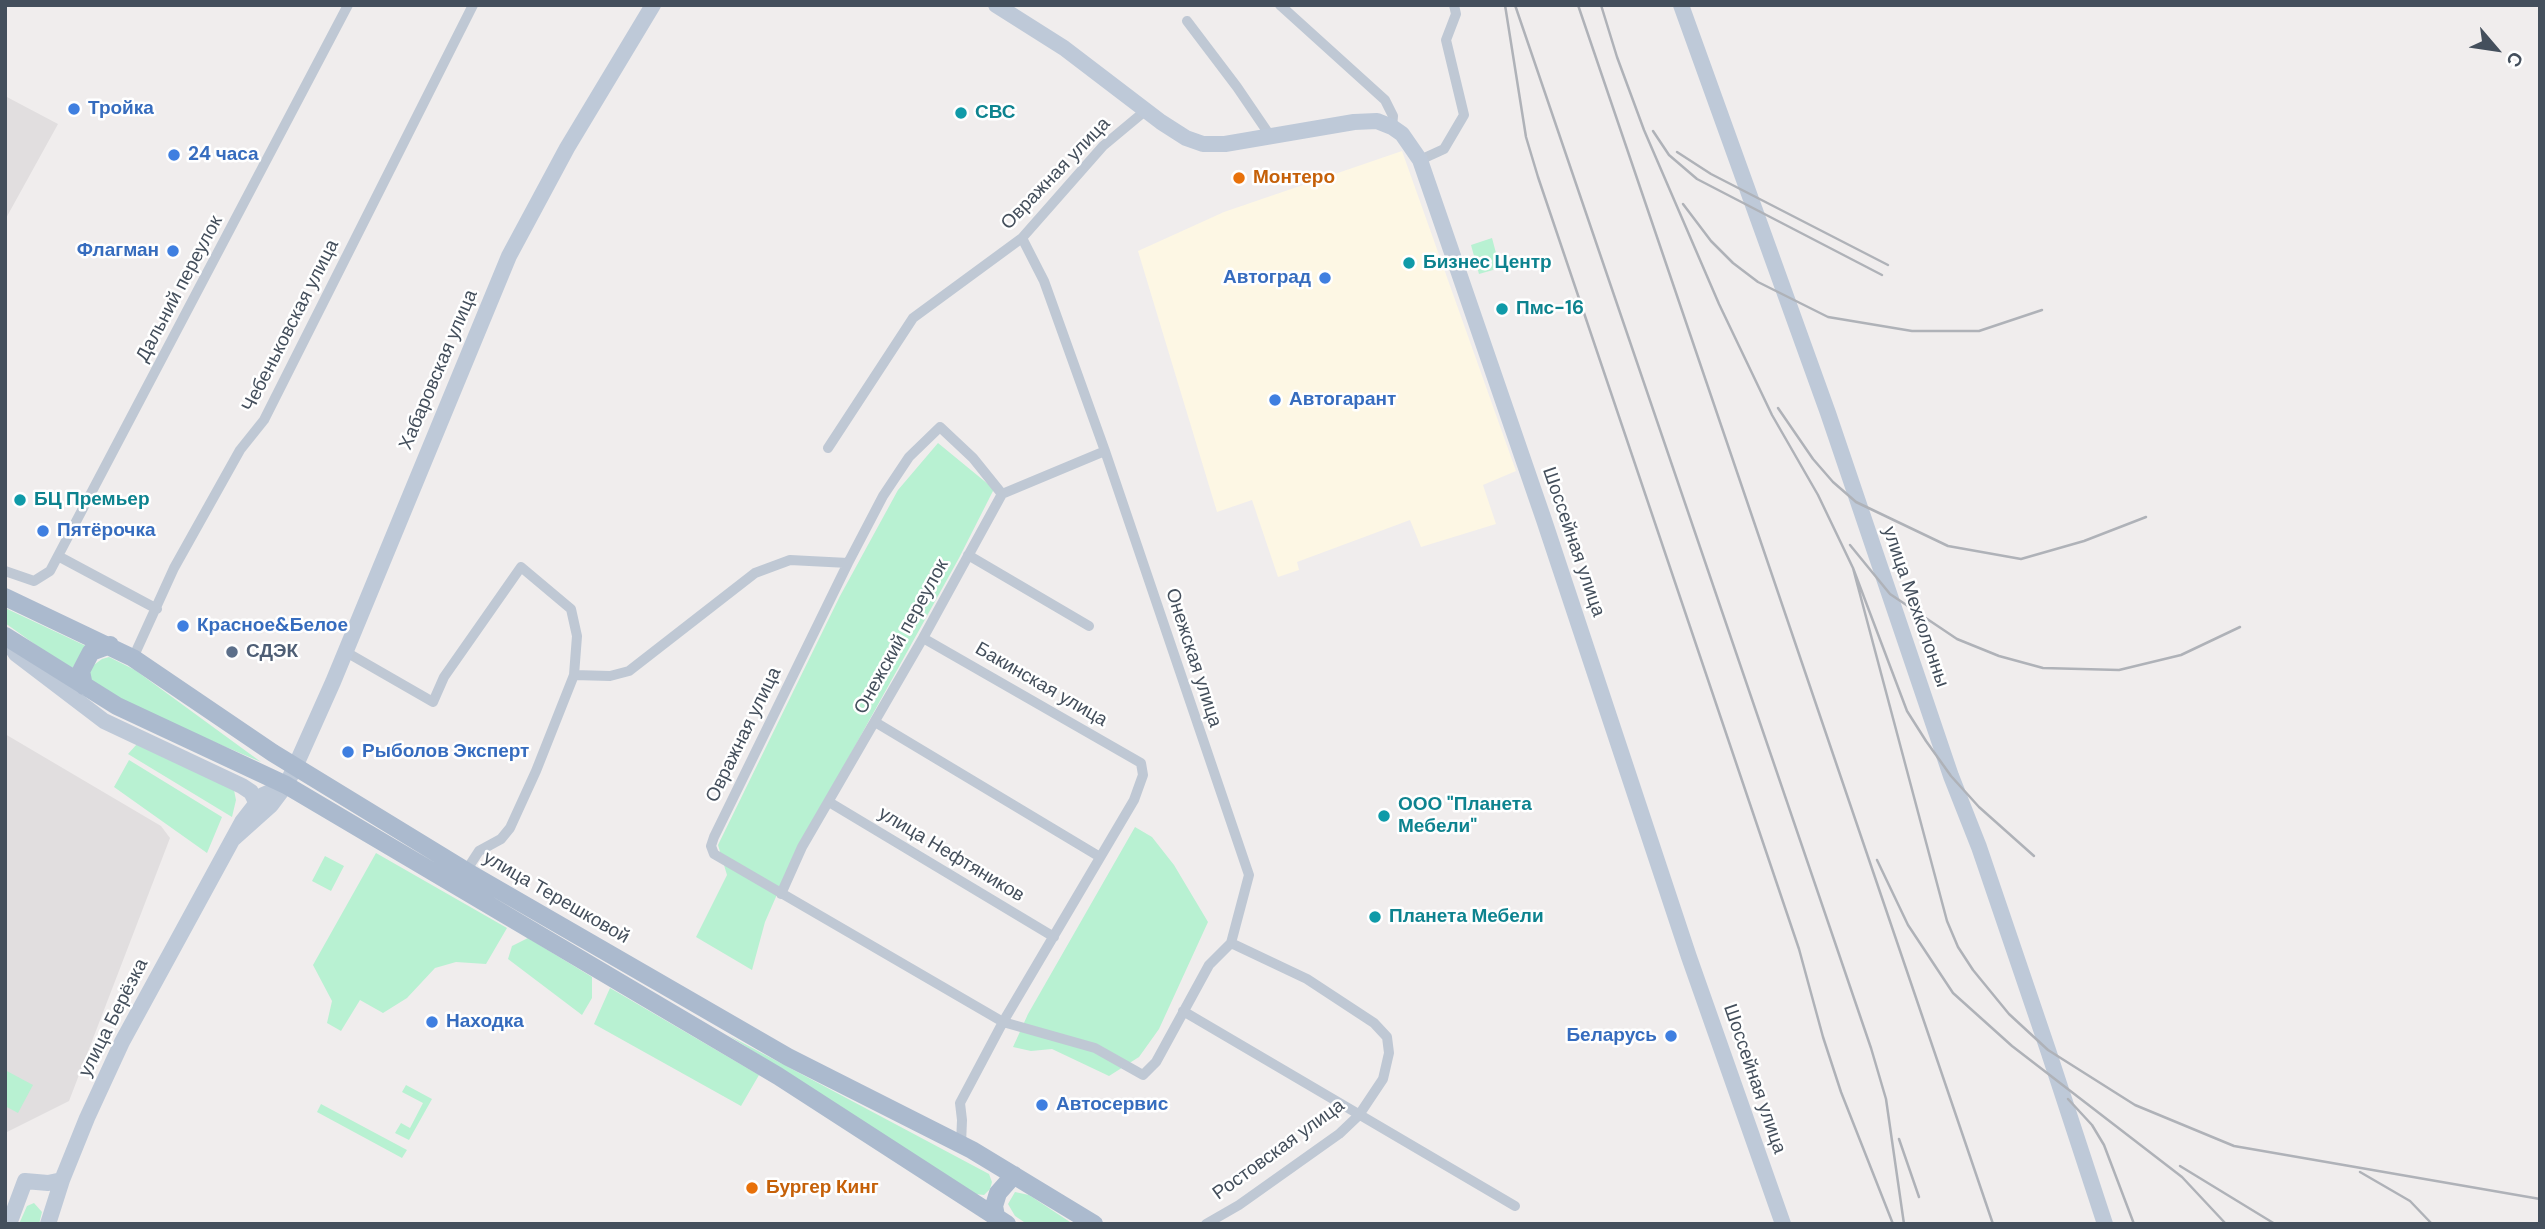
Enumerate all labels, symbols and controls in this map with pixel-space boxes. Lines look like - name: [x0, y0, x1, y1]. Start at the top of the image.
- north arrow: [2461, 14, 2531, 84]
- text: С: [2501, 47, 2529, 71]
- place label: Тройка: [88, 98, 154, 120]
- marker: Тройка: [66, 101, 82, 117]
- place label: СВС: [975, 102, 1015, 124]
- marker: СВС: [953, 105, 969, 121]
- street label: Овражная улица: [997, 113, 1115, 235]
- place label: 24 часа: [188, 144, 259, 166]
- marker: 24 часа: [166, 147, 182, 163]
- place label: Монтеро: [1253, 167, 1335, 189]
- marker: Монтеро: [1231, 170, 1247, 186]
- street label: Дальний переулок: [132, 212, 228, 366]
- street label: Чебеньковская улица: [238, 236, 344, 416]
- place label: Флагман: [77, 240, 159, 262]
- marker: Флагман: [165, 243, 181, 259]
- place label: Бизнес Центр: [1423, 252, 1552, 274]
- marker: Бизнес Центр: [1401, 255, 1417, 271]
- place label: Автоград: [1223, 267, 1311, 289]
- marker: Автоград: [1317, 270, 1333, 286]
- street label: Хабаровская улица: [395, 287, 483, 453]
- place label: Пмс-16: [1516, 298, 1584, 320]
- marker: Пмс-16: [1494, 301, 1510, 317]
- place label: Автогарант: [1289, 389, 1396, 411]
- marker: Автогарант: [1267, 392, 1283, 408]
- street label: Шоссейная улица: [1537, 464, 1609, 620]
- place label: БЦ Премьер: [34, 489, 149, 511]
- marker: БЦ Премьер: [12, 492, 28, 508]
- place label: Пятёрочка: [57, 520, 155, 542]
- marker: Пятёрочка: [35, 523, 51, 539]
- street label: улица Мехколонны: [1877, 524, 1953, 690]
- street label: Онежский переулок: [850, 556, 954, 718]
- street label: Онежская улица: [1160, 586, 1226, 730]
- place label: Красное&Белое: [197, 615, 348, 637]
- marker: Красное&Белое: [175, 618, 191, 634]
- street label: Бакинская улица: [971, 638, 1111, 732]
- place label: СДЭК: [246, 641, 298, 663]
- marker: СДЭК: [224, 644, 240, 660]
- street label: Овражная улица: [701, 664, 787, 806]
- place label: Рыболов Эксперт: [362, 741, 529, 763]
- marker: Рыболов Эксперт: [340, 744, 356, 760]
- place label: ООО "Планета Мебели": [1398, 794, 1532, 838]
- street label: улица Нефтяников: [874, 802, 1028, 908]
- marker: ООО "Планета Мебели": [1376, 808, 1392, 824]
- street label: улица Терешковой: [479, 847, 633, 949]
- place label: Планета Мебели: [1389, 906, 1544, 928]
- marker: Планета Мебели: [1367, 909, 1383, 925]
- street label: улица Берёзка: [74, 955, 154, 1081]
- street label: Шоссейная улица: [1718, 1001, 1790, 1157]
- place label: Находка: [446, 1011, 524, 1033]
- marker: Находка: [424, 1014, 440, 1030]
- place label: Беларусь: [1566, 1025, 1657, 1047]
- marker: Беларусь: [1663, 1028, 1679, 1044]
- place label: Автосервис: [1056, 1094, 1168, 1116]
- street label: Ростовская улица: [1209, 1095, 1349, 1205]
- marker: Автосервис: [1034, 1097, 1050, 1113]
- place label: Бургер Кинг: [766, 1177, 879, 1199]
- marker: Бургер Кинг: [744, 1180, 760, 1196]

